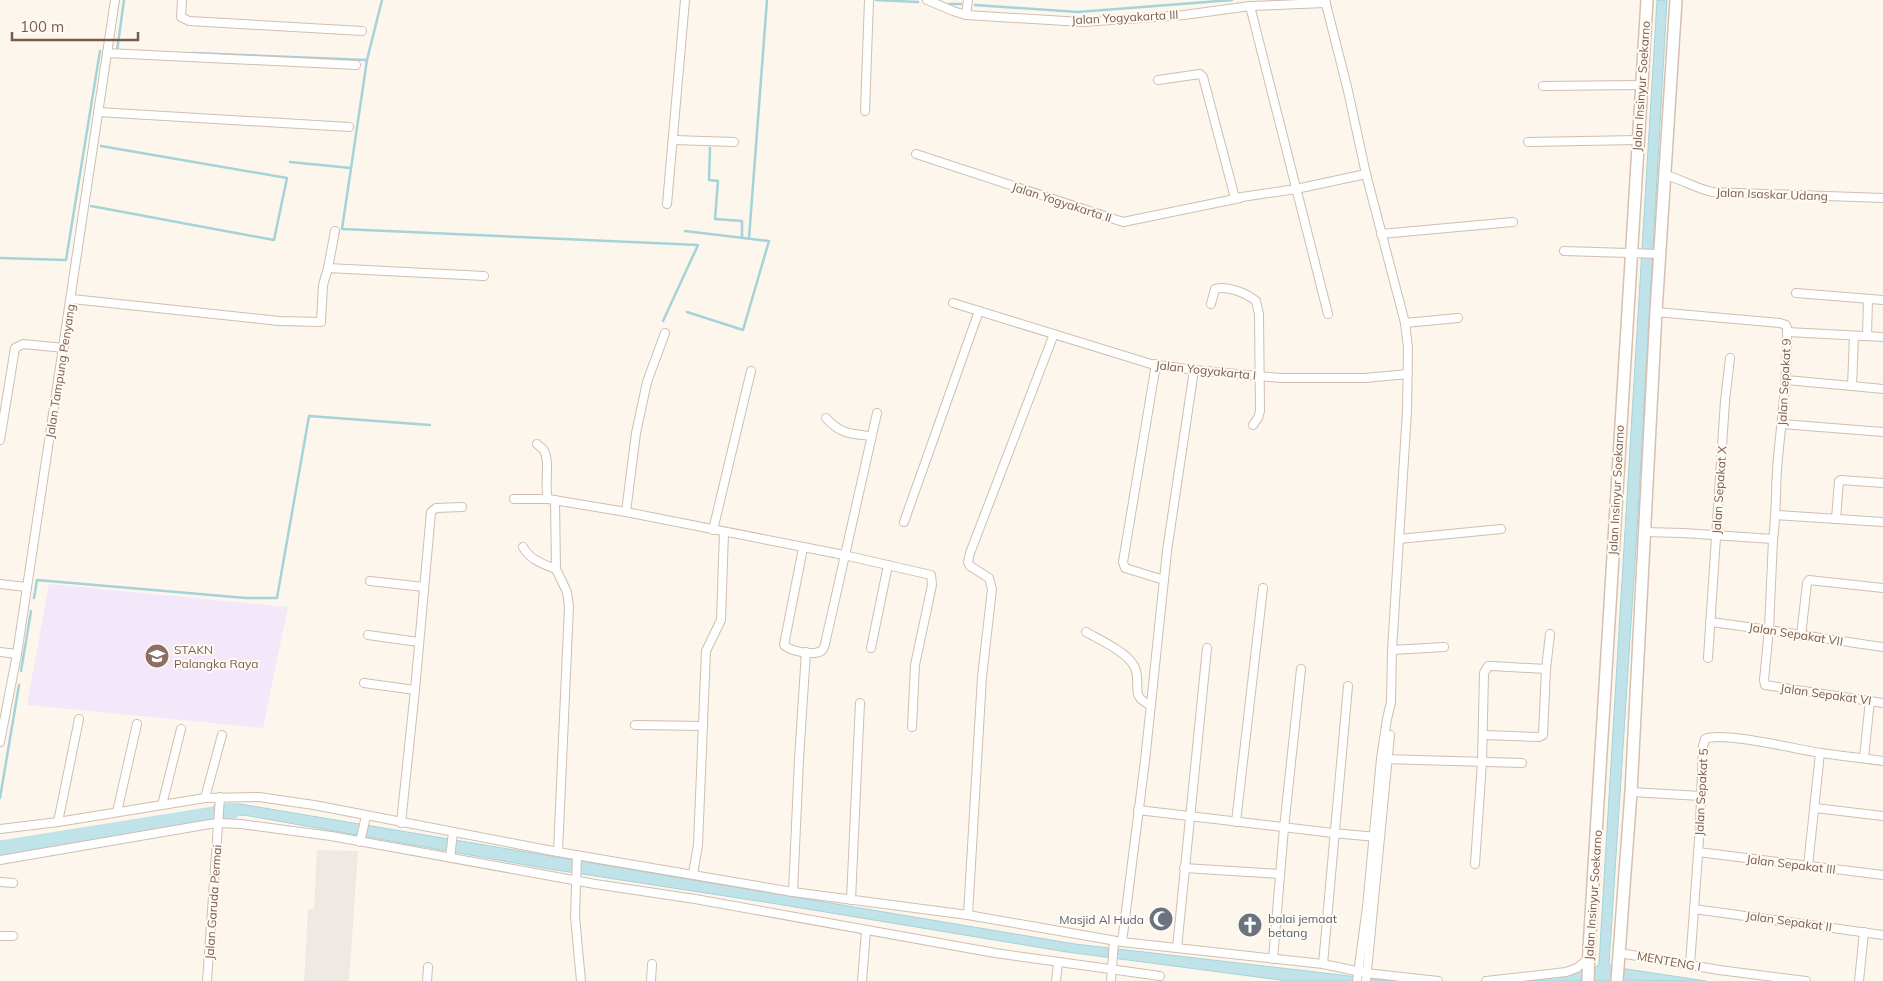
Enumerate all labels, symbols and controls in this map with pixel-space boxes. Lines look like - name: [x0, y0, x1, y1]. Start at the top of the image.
- street label: Jalan Yogyakarta III: [1071, 7, 1179, 27]
- scale bar: [12, 10, 139, 42]
- text: 100 m: [20, 17, 64, 36]
- street label: Jalan Insinyur Soekarno: [1629, 20, 1653, 152]
- street label: Jalan Yogyakarta II: [1010, 179, 1114, 225]
- street label: Jalan Isaskar Udang: [1716, 185, 1828, 203]
- street label: Jalan Tampung Penyang: [42, 303, 78, 439]
- street label: Jalan Sepakat 9: [1774, 338, 1794, 426]
- street label: Jalan Yogyakarta I: [1155, 357, 1257, 383]
- street label: Jalan Insinyur Soekarno: [1605, 424, 1627, 556]
- street label: Jalan Sepakat X: [1708, 445, 1730, 535]
- street label: Jalan Sepakat VII: [1748, 619, 1844, 649]
- place label: STAKN Palangka Raya: [174, 642, 258, 671]
- school or university icon: STAKN Palangka Raya: [144, 643, 170, 669]
- street label: Jalan Sepakat VI: [1779, 680, 1873, 708]
- street label: Jalan Sepakat 5: [1691, 748, 1711, 836]
- street label: Jalan Insinyur Soekarno: [1581, 829, 1605, 961]
- street label: Jalan Garuda Permai: [202, 844, 225, 960]
- street label: Jalan Sepakat III: [1746, 851, 1836, 877]
- mosque icon: Masjid Al Huda: [1148, 906, 1174, 932]
- street label: Jalan Sepakat II: [1745, 908, 1833, 934]
- place label: balai jemaat betang: [1268, 911, 1337, 940]
- place label: Masjid Al Huda: [1059, 912, 1144, 927]
- church icon: balai jemaat betang: [1237, 912, 1263, 938]
- street label: MENTENG I: [1636, 948, 1702, 974]

